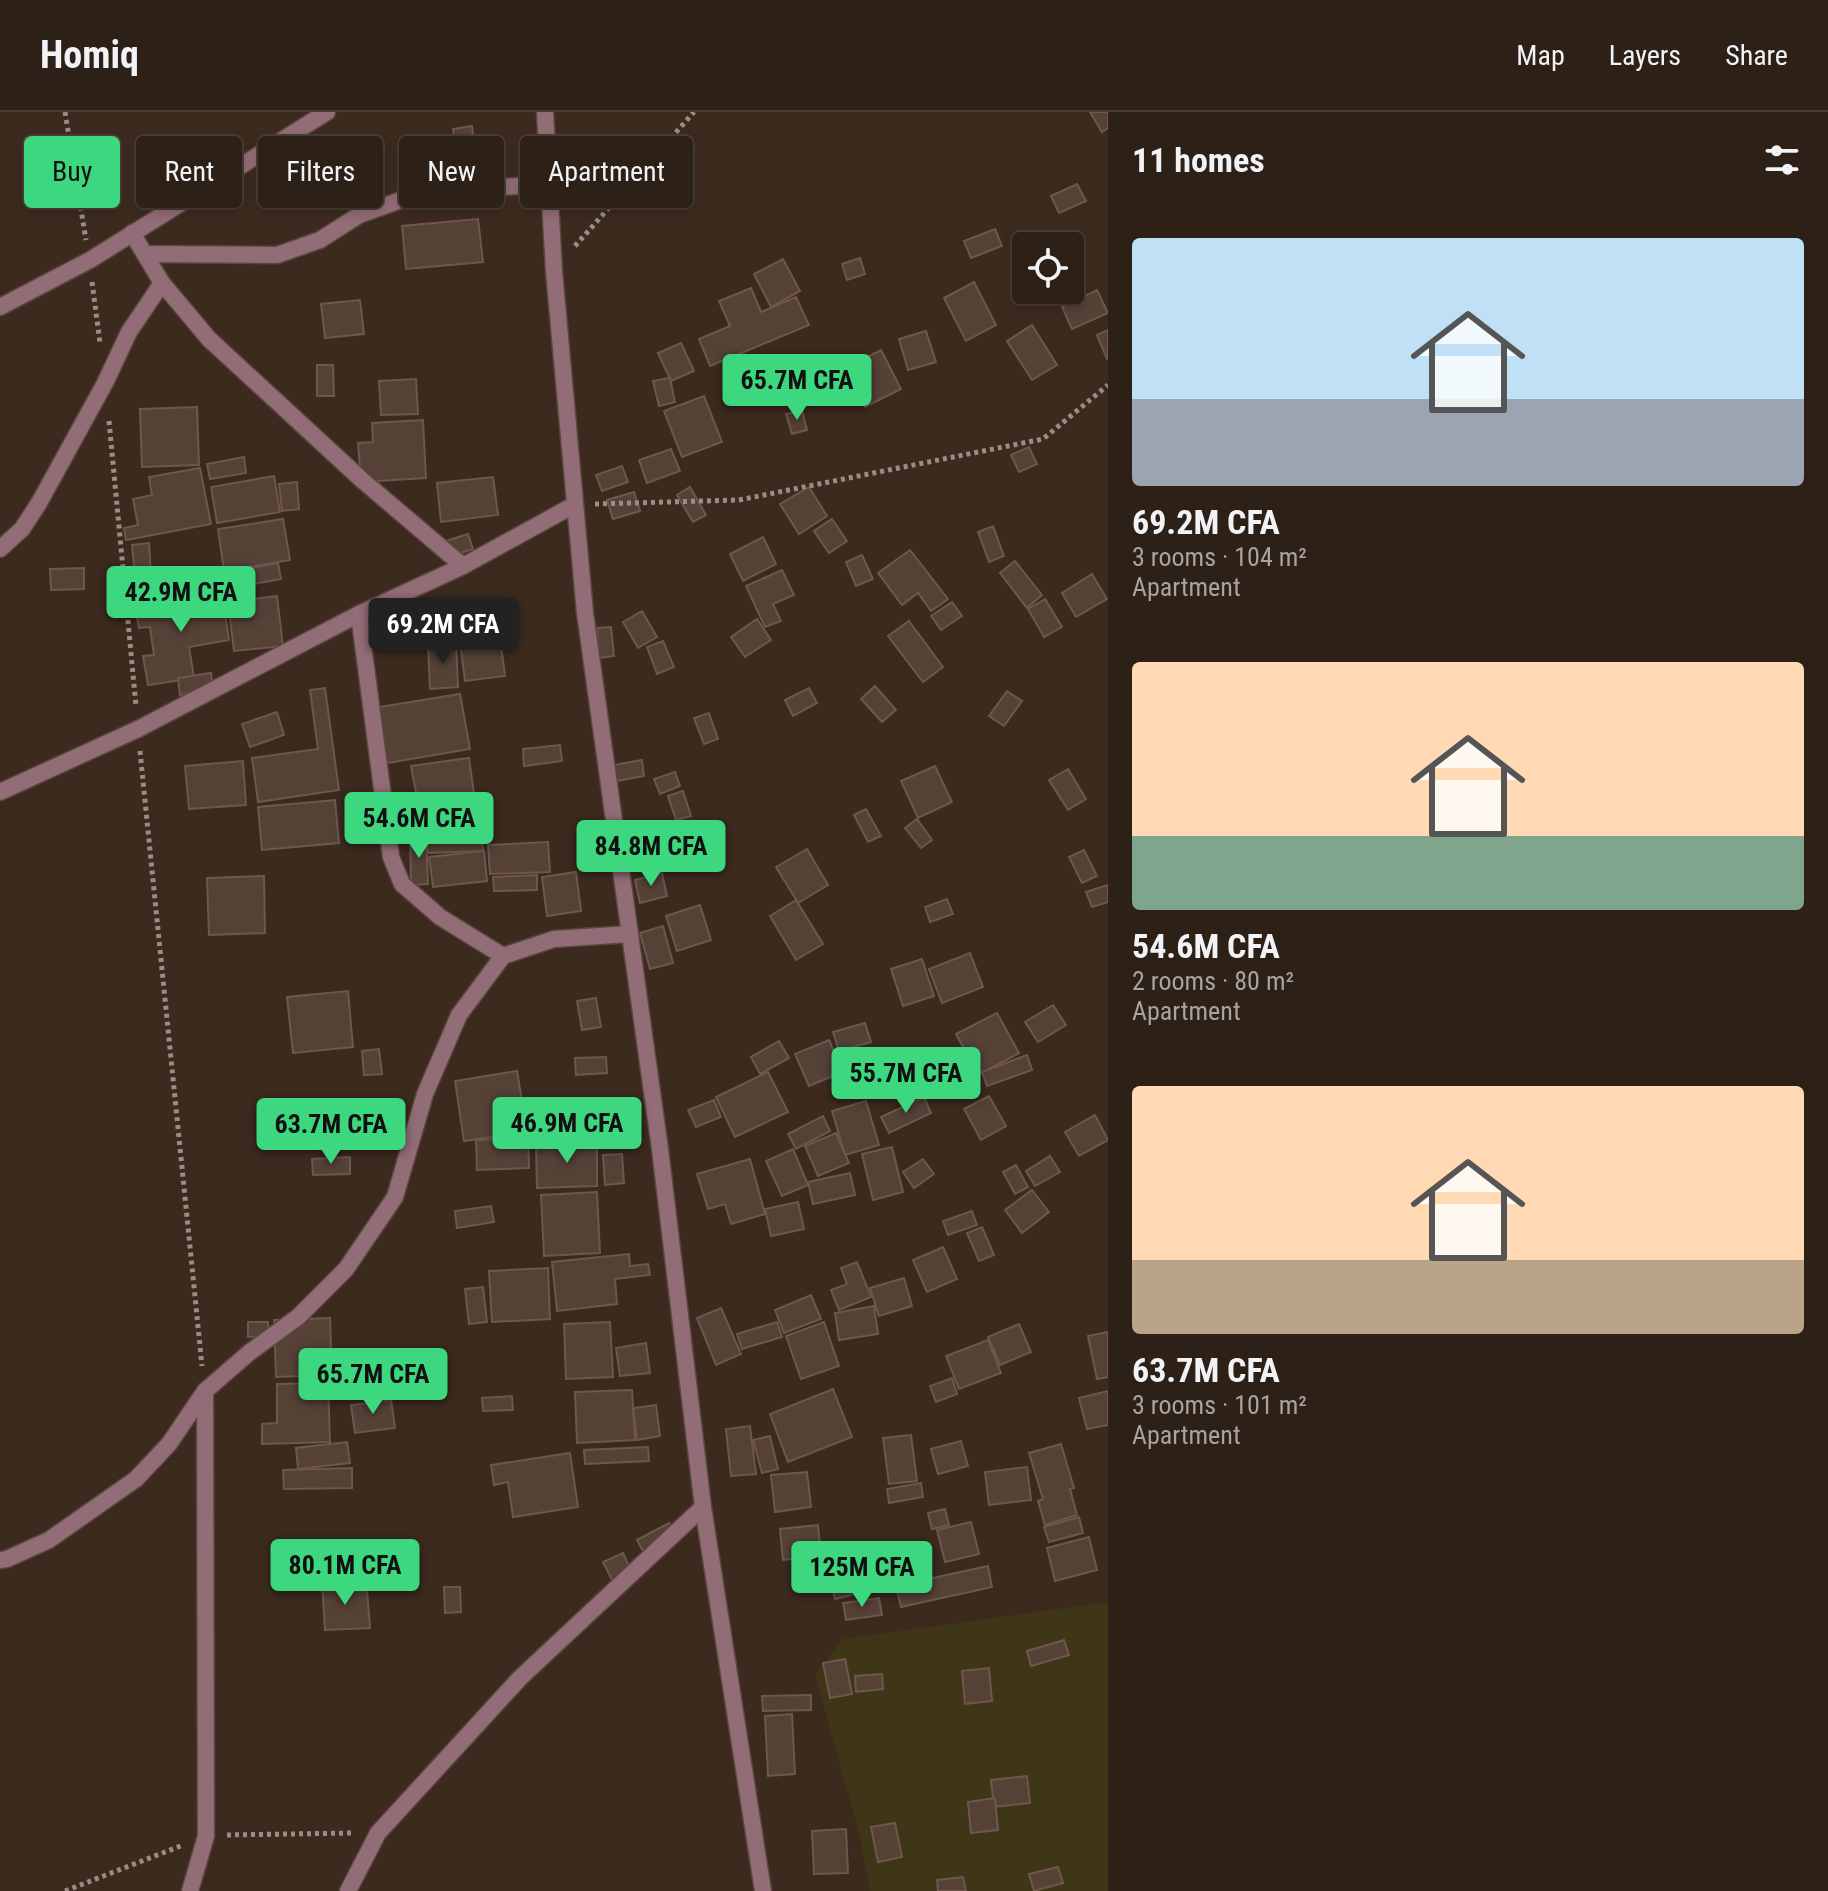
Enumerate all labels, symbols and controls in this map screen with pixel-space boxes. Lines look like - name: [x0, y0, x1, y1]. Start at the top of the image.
- text: Homiq: [40, 33, 139, 77]
- text: Map: [1516, 39, 1565, 72]
- text: Layers: [1609, 39, 1681, 72]
- text: Share: [1725, 39, 1788, 72]
- chip: Buy: [24, 136, 120, 208]
- chip: Rent: [136, 136, 242, 208]
- chip: Filters: [258, 136, 383, 208]
- chip: New: [399, 136, 504, 208]
- chip: Apartment: [520, 136, 693, 208]
- icon: filters: [1760, 138, 1804, 182]
- text: 11 homes: [1132, 140, 1265, 180]
- map controls: [1012, 232, 1084, 304]
- button: locate: [1012, 232, 1084, 304]
- icon: home: [1396, 290, 1540, 434]
- pin: 65.7M CFA: [705, 354, 889, 422]
- text: 65.7M CFA: [741, 365, 853, 395]
- text: 69.2M CFA: [1132, 502, 1280, 542]
- text: 3 rooms · 104 m²: [1132, 542, 1307, 572]
- pin: 42.9M CFA: [89, 566, 273, 634]
- text: Apartment: [1132, 572, 1241, 602]
- text: 42.9M CFA: [125, 577, 237, 607]
- pin: 69.2M CFA: [351, 598, 535, 666]
- text: 69.2M CFA: [387, 609, 499, 639]
- icon: home: [1396, 714, 1540, 858]
- pin: 54.6M CFA: [327, 792, 511, 860]
- text: 54.6M CFA: [363, 803, 475, 833]
- pin: 84.8M CFA: [559, 820, 743, 888]
- text: 84.8M CFA: [595, 831, 707, 861]
- text: 54.6M CFA: [1132, 926, 1280, 966]
- text: 2 rooms · 80 m²: [1132, 966, 1294, 996]
- text: Apartment: [1132, 996, 1241, 1026]
- pin: 55.7M CFA: [814, 1047, 998, 1115]
- text: 55.7M CFA: [850, 1058, 962, 1088]
- pin: 46.9M CFA: [475, 1097, 659, 1165]
- pin: 63.7M CFA: [239, 1098, 423, 1166]
- text: 46.9M CFA: [511, 1108, 623, 1138]
- text: 63.7M CFA: [275, 1109, 387, 1139]
- icon: home: [1396, 1138, 1540, 1282]
- pin: 65.7M CFA: [281, 1348, 465, 1416]
- text: 63.7M CFA: [1132, 1350, 1280, 1390]
- text: 65.7M CFA: [317, 1359, 429, 1389]
- text: 3 rooms · 101 m²: [1132, 1390, 1307, 1420]
- text: Apartment: [1132, 1420, 1241, 1450]
- pin: 80.1M CFA: [253, 1539, 437, 1607]
- pin: 125M CFA: [779, 1541, 945, 1609]
- text: 80.1M CFA: [289, 1550, 401, 1580]
- text: 125M CFA: [809, 1552, 915, 1582]

